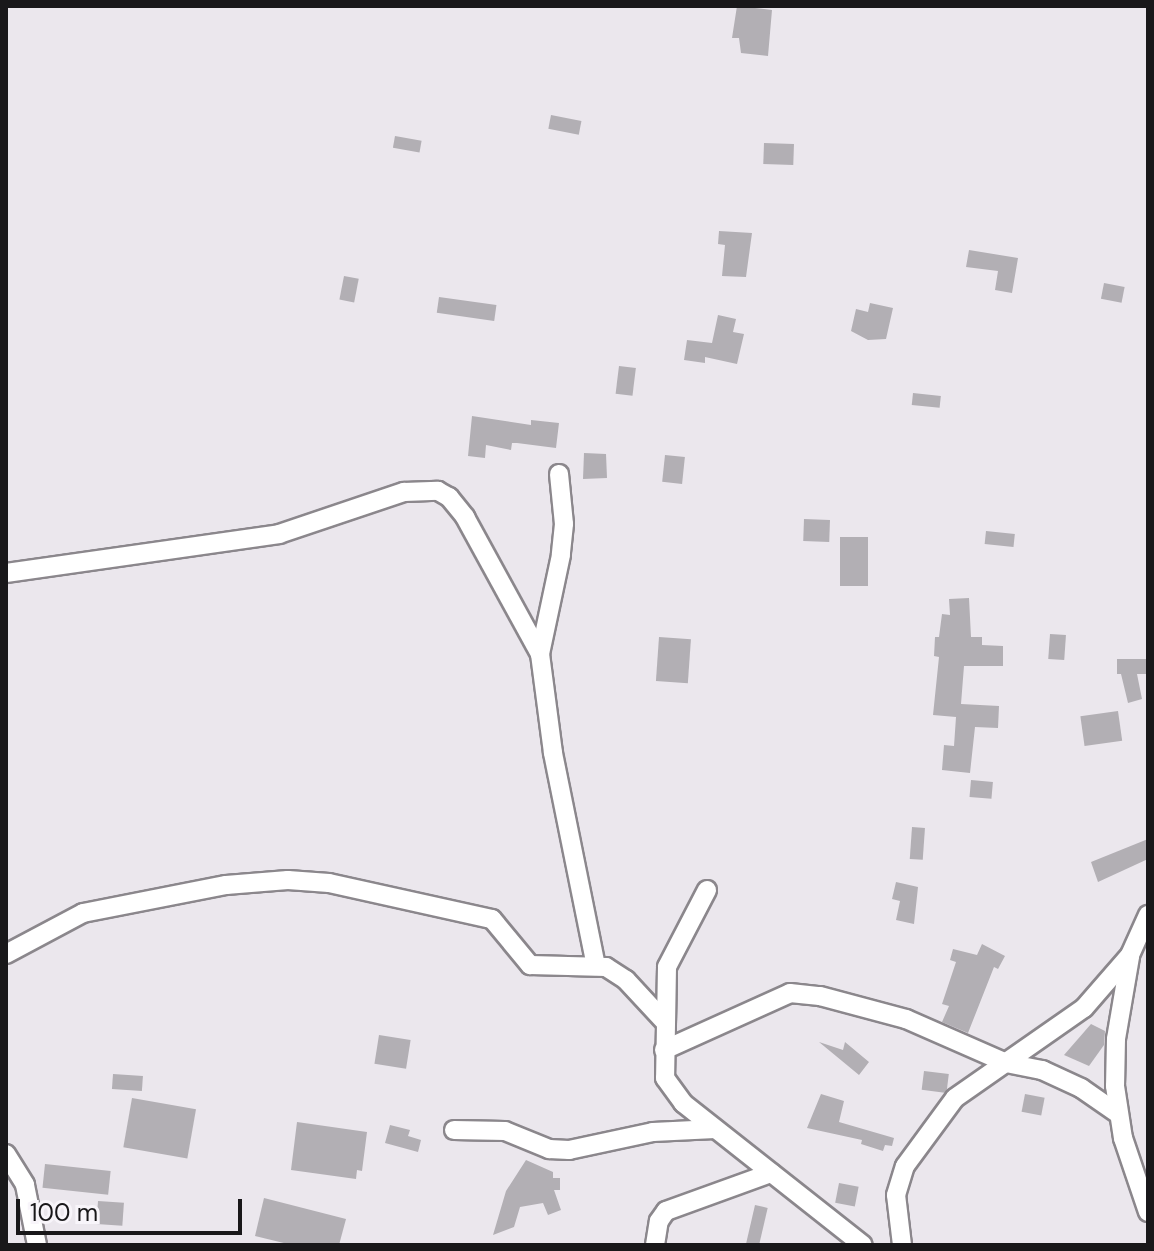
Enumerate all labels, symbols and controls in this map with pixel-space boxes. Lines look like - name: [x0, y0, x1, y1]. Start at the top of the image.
- scale bar: [20, 1183, 246, 1233]
- text: 100 m: [30, 1197, 98, 1228]

